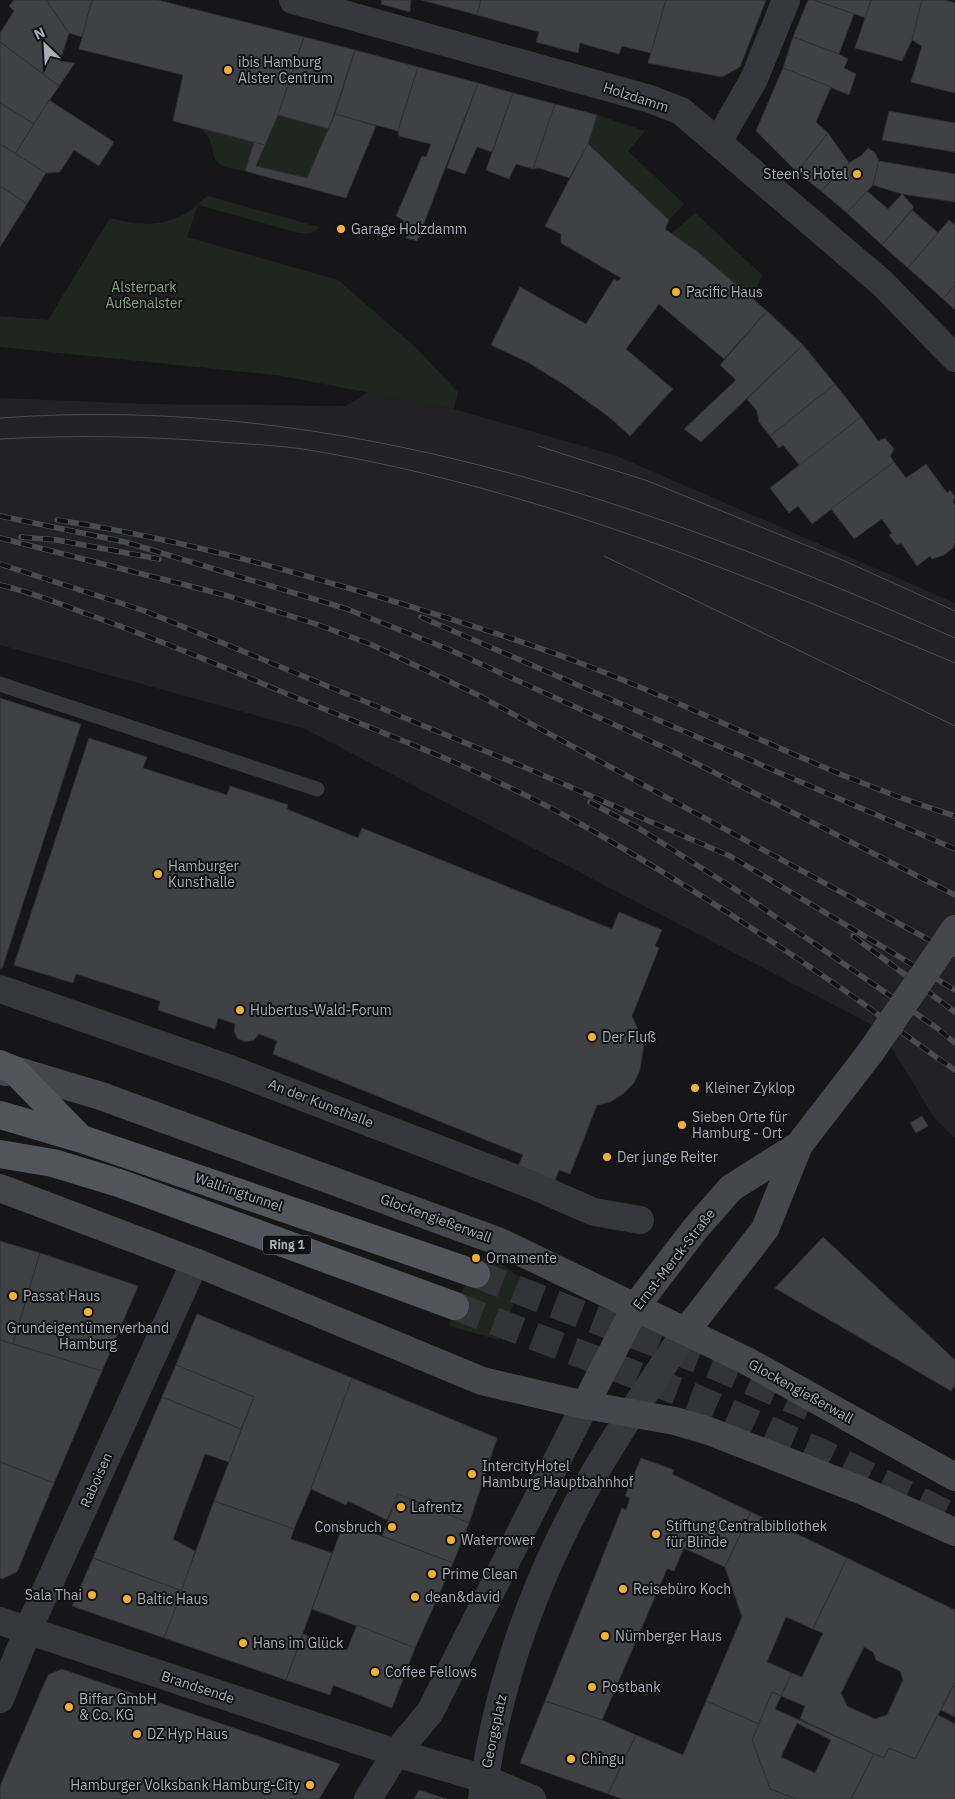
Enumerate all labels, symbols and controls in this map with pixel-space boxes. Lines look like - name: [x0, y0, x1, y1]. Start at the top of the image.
- north arrow: [20, 20, 70, 70]
- text: N: [31, 23, 48, 44]
- place label: ibis Hamburg Alster Centrum: [238, 53, 333, 87]
- marker: ibis Hamburg Alster Centrum: [222, 64, 234, 76]
- street label: Holzdamm: [601, 78, 671, 116]
- place label: Steen's Hotel: [763, 165, 847, 183]
- marker: Steen's Hotel: [851, 168, 863, 180]
- place label: Garage Holzdamm: [351, 220, 467, 238]
- marker: Garage Holzdamm: [335, 223, 347, 235]
- park label: Alsterpark Außenalster: [105, 278, 183, 312]
- place label: Pacific Haus: [686, 283, 763, 301]
- marker: Pacific Haus: [670, 286, 682, 298]
- place label: Hamburger Kunsthalle: [168, 857, 239, 891]
- marker: Hamburger Kunsthalle: [152, 868, 164, 880]
- place label: Hubertus-Wald-Forum: [250, 1001, 392, 1019]
- marker: Hubertus-Wald-Forum: [234, 1004, 246, 1016]
- place label: Der Fluß: [602, 1028, 656, 1046]
- marker: Der Fluß: [586, 1031, 598, 1043]
- street label: An der Kunsthalle: [266, 1075, 377, 1131]
- place label: Kleiner Zyklop: [705, 1079, 795, 1097]
- marker: Kleiner Zyklop: [689, 1082, 701, 1094]
- place label: Sieben Orte für Hamburg - Ort: [692, 1108, 787, 1142]
- marker: Sieben Orte für Hamburg - Ort: [676, 1119, 688, 1131]
- place label: Der junge Reiter: [617, 1148, 718, 1166]
- marker: Der junge Reiter: [601, 1151, 613, 1163]
- street label: Wallringtunnel: [193, 1169, 285, 1215]
- street label: Glockengießerwall: [378, 1189, 494, 1247]
- street label: Ernst-Merck-Straße: [629, 1204, 719, 1313]
- road number: Ring 1: [263, 1236, 311, 1254]
- place label: Ornamente: [486, 1249, 557, 1267]
- marker: Ornamente: [470, 1252, 482, 1264]
- place label: Passat Haus: [23, 1287, 100, 1305]
- marker: Passat Haus: [7, 1290, 19, 1302]
- marker: Grundeigentümerverband Hamburg: [82, 1306, 94, 1318]
- place label: Grundeigentümerverband Hamburg: [7, 1319, 169, 1353]
- street label: Glockengießerwall: [745, 1355, 857, 1427]
- street label: Raboisen: [76, 1450, 116, 1510]
- place label: IntercityHotel Hamburg Hauptbahnhof: [482, 1457, 634, 1491]
- marker: IntercityHotel Hamburg Hauptbahnhof: [466, 1468, 478, 1480]
- place label: Lafrentz: [411, 1498, 463, 1516]
- marker: Lafrentz: [395, 1501, 407, 1513]
- place label: Stiftung Centralbibliothek für Blinde: [666, 1517, 828, 1551]
- place label: Consbruch: [314, 1518, 382, 1536]
- marker: Consbruch: [386, 1521, 398, 1533]
- marker: Stiftung Centralbibliothek für Blinde: [650, 1528, 662, 1540]
- place label: Waterrower: [461, 1531, 535, 1549]
- marker: Waterrower: [445, 1534, 457, 1546]
- place label: Prime Clean: [442, 1565, 518, 1583]
- marker: Prime Clean: [426, 1568, 438, 1580]
- place label: Reisebüro Koch: [633, 1580, 731, 1598]
- marker: Reisebüro Koch: [617, 1583, 629, 1595]
- place label: Sala Thai: [25, 1586, 82, 1604]
- place label: dean&david: [425, 1588, 500, 1606]
- marker: Sala Thai: [86, 1589, 98, 1601]
- place label: Baltic Haus: [137, 1590, 208, 1608]
- marker: dean&david: [409, 1591, 421, 1603]
- marker: Baltic Haus: [121, 1593, 133, 1605]
- place label: Nürnberger Haus: [615, 1627, 722, 1645]
- marker: Nürnberger Haus: [599, 1630, 611, 1642]
- place label: Hans im Glück: [253, 1634, 344, 1652]
- marker: Hans im Glück: [237, 1637, 249, 1649]
- place label: Coffee Fellows: [385, 1663, 477, 1681]
- marker: Coffee Fellows: [369, 1666, 381, 1678]
- street label: Brandsende: [159, 1667, 237, 1707]
- place label: Postbank: [602, 1678, 661, 1696]
- marker: Postbank: [586, 1681, 598, 1693]
- place label: Biffar GmbH & Co. KG: [79, 1690, 157, 1724]
- street label: Georgsplatz: [477, 1692, 511, 1770]
- marker: Biffar GmbH & Co. KG: [63, 1701, 75, 1713]
- place label: DZ Hyp Haus: [147, 1725, 228, 1743]
- marker: DZ Hyp Haus: [131, 1728, 143, 1740]
- place label: Chingu: [581, 1750, 624, 1768]
- marker: Chingu: [565, 1753, 577, 1765]
- place label: Hamburger Volksbank Hamburg-City: [70, 1776, 300, 1794]
- marker: Hamburger Volksbank Hamburg-City: [304, 1779, 316, 1791]

